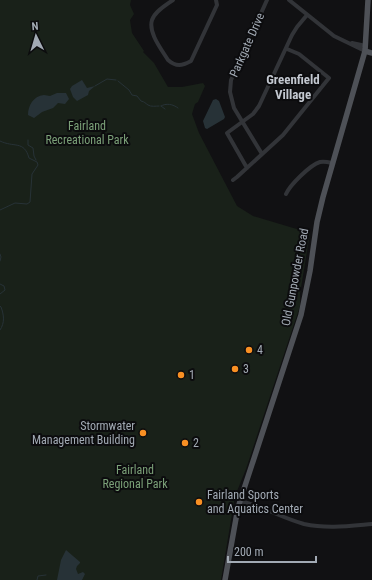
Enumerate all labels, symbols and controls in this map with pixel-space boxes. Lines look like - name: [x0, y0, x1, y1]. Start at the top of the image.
- street label: Parkgate Drive: [227, 10, 268, 79]
- north arrow: [16, 16, 56, 56]
- text: N: [31, 20, 39, 33]
- district label: Greenfield Village: [266, 72, 320, 102]
- park label: Fairland Recreational Park: [45, 119, 129, 147]
- street label: Old Gunpowder Road: [279, 227, 311, 327]
- place label: 4: [257, 343, 263, 357]
- marker: 4: [244, 345, 254, 355]
- place label: 3: [243, 362, 249, 376]
- marker: 3: [230, 364, 240, 374]
- place label: 1: [189, 368, 195, 382]
- marker: 1: [176, 370, 186, 380]
- place label: Stormwater Management Building: [32, 419, 135, 447]
- marker: Stormwater Management Building: [138, 428, 148, 438]
- place label: 2: [193, 436, 199, 450]
- marker: 2: [180, 438, 190, 448]
- park label: Fairland Regional Park: [102, 463, 168, 491]
- place label: Fairland Sports and Aquatics Center: [207, 488, 303, 516]
- marker: Fairland Sports and Aquatics Center: [194, 497, 204, 507]
- scale bar: [228, 538, 316, 564]
- text: 200 m: [234, 545, 264, 559]

